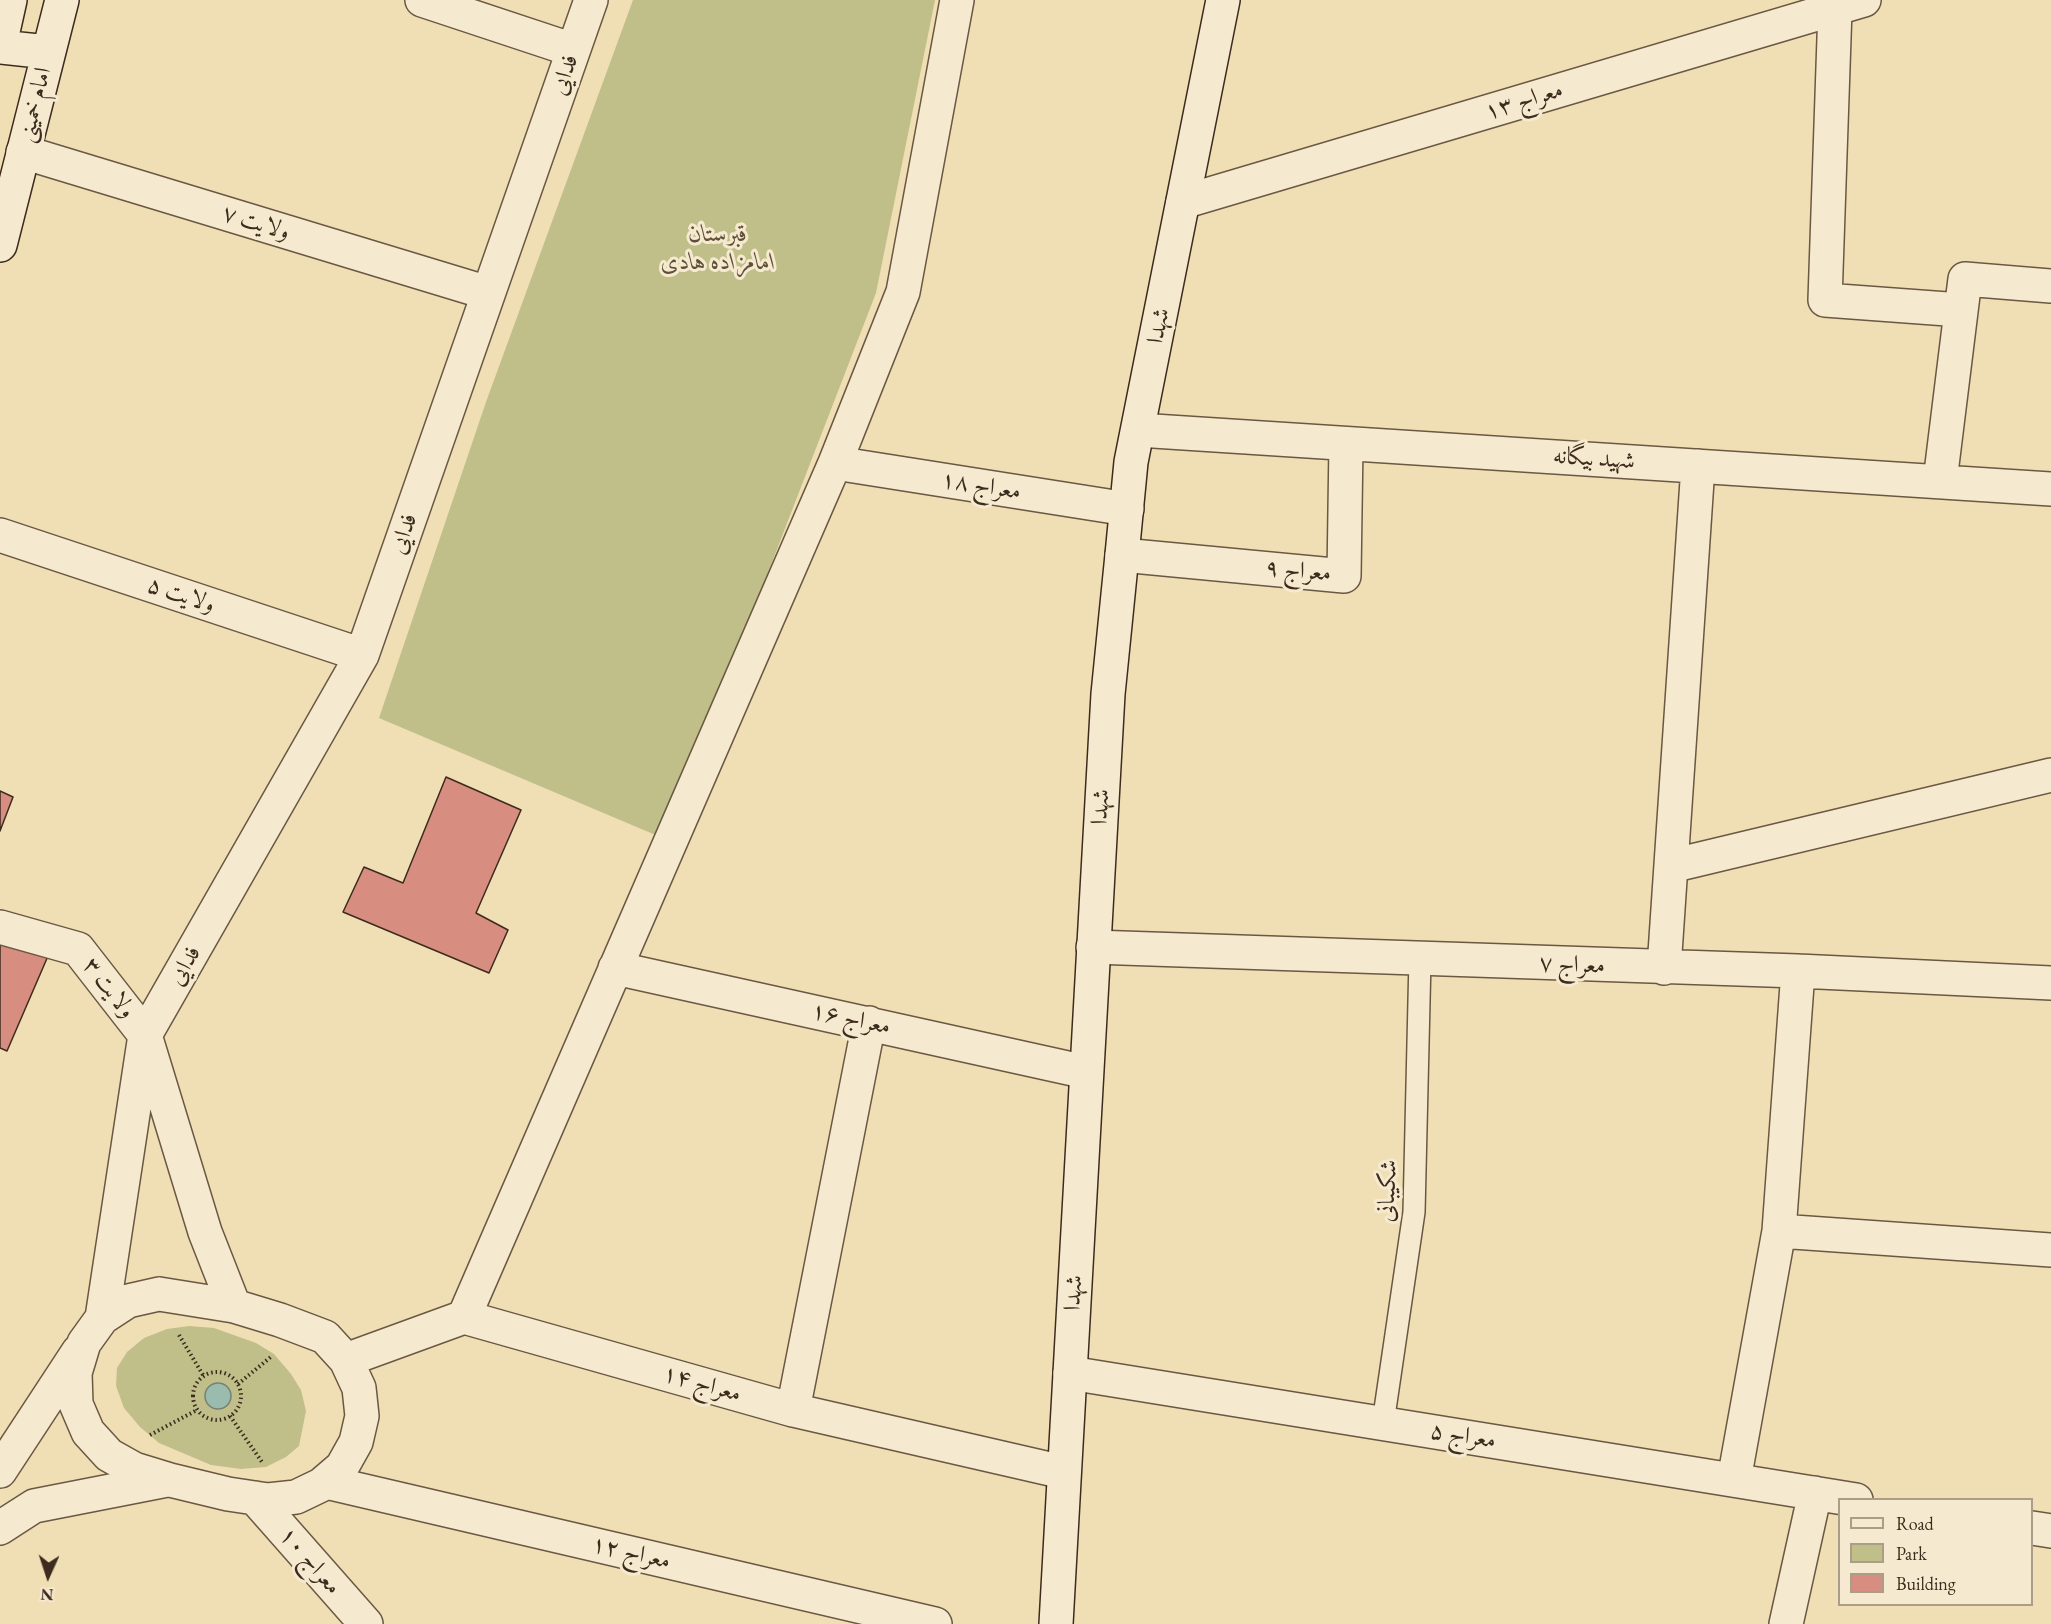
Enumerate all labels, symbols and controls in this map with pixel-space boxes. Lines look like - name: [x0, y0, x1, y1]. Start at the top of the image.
- street label: فدایی: [545, 51, 585, 99]
- street label: امام خمینی: [12, 64, 58, 146]
- street label: معراج ۱۳: [1481, 75, 1567, 127]
- street label: ولایت ۷: [219, 199, 293, 247]
- park label: قبرستان امامزاده هادی: [661, 220, 775, 276]
- street label: شهدا: [1141, 306, 1177, 346]
- street label: شهید بیگانه: [1552, 442, 1636, 476]
- street label: معراج ۱۸: [939, 465, 1023, 507]
- street label: فدایی: [384, 510, 424, 558]
- street label: معراج ۹: [1264, 554, 1332, 588]
- street label: ولایت ۵: [144, 571, 218, 619]
- street label: شهدا: [1086, 788, 1116, 826]
- street label: فدایی: [162, 941, 208, 991]
- street label: معراج ۷: [1538, 949, 1606, 981]
- street label: ولایت ۳: [76, 952, 142, 1024]
- street label: معراج ۱۶: [809, 997, 893, 1041]
- street label: شکیبانی: [1372, 1159, 1404, 1223]
- street label: شهدا: [1059, 1274, 1089, 1312]
- street label: معراج ۱۴: [659, 1359, 745, 1409]
- street label: معراج ۵: [1428, 1417, 1498, 1455]
- legend: [1838, 1498, 2033, 1606]
- text: Road: [1896, 1512, 1934, 1535]
- street label: معراج ۱۰: [273, 1521, 347, 1601]
- street label: معراج ۱۲: [589, 1530, 673, 1576]
- text: Park: [1896, 1542, 1927, 1565]
- north arrow: [18, 1546, 78, 1606]
- text: Building: [1896, 1572, 1956, 1595]
- text: N: [40, 1584, 54, 1605]

